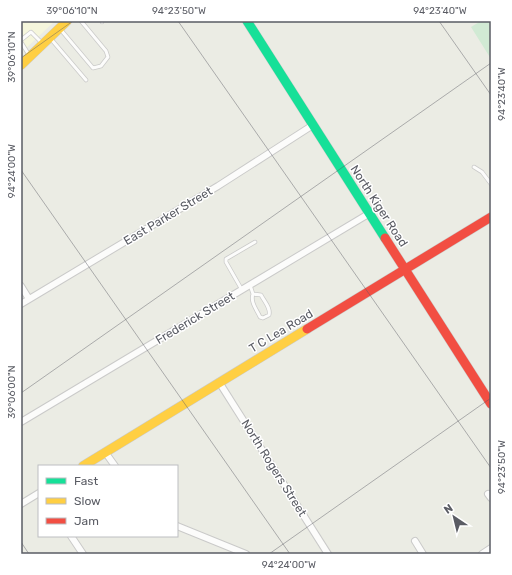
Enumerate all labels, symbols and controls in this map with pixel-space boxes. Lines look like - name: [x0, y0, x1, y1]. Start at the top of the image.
- text: 39°06'10"N: [46, 5, 98, 17]
- text: 94°23'50"W: [152, 5, 206, 17]
- text: 94°23'40"W: [413, 5, 467, 17]
- text: 39°06'10"N: [6, 31, 18, 83]
- text: 94°23'40"W: [496, 67, 508, 121]
- text: 94°24'00"W: [6, 144, 18, 198]
- street label: North Kiger Road: [347, 163, 411, 249]
- street label: East Parker Street: [121, 184, 215, 248]
- street label: Frederick Street: [153, 289, 237, 347]
- street label: T C Lea Road: [247, 306, 315, 356]
- text: 39°06'00"N: [6, 365, 18, 419]
- street label: North Rogers Street: [238, 417, 310, 519]
- text: 94°23'50"W: [496, 440, 508, 494]
- legend: [38, 465, 178, 537]
- text: Fast: [74, 474, 98, 488]
- text: Slow: [74, 494, 101, 508]
- north arrow: [434, 497, 474, 537]
- text: N: [442, 502, 456, 517]
- text: Jam: [74, 514, 99, 528]
- text: 94°24'00"W: [262, 559, 316, 571]

